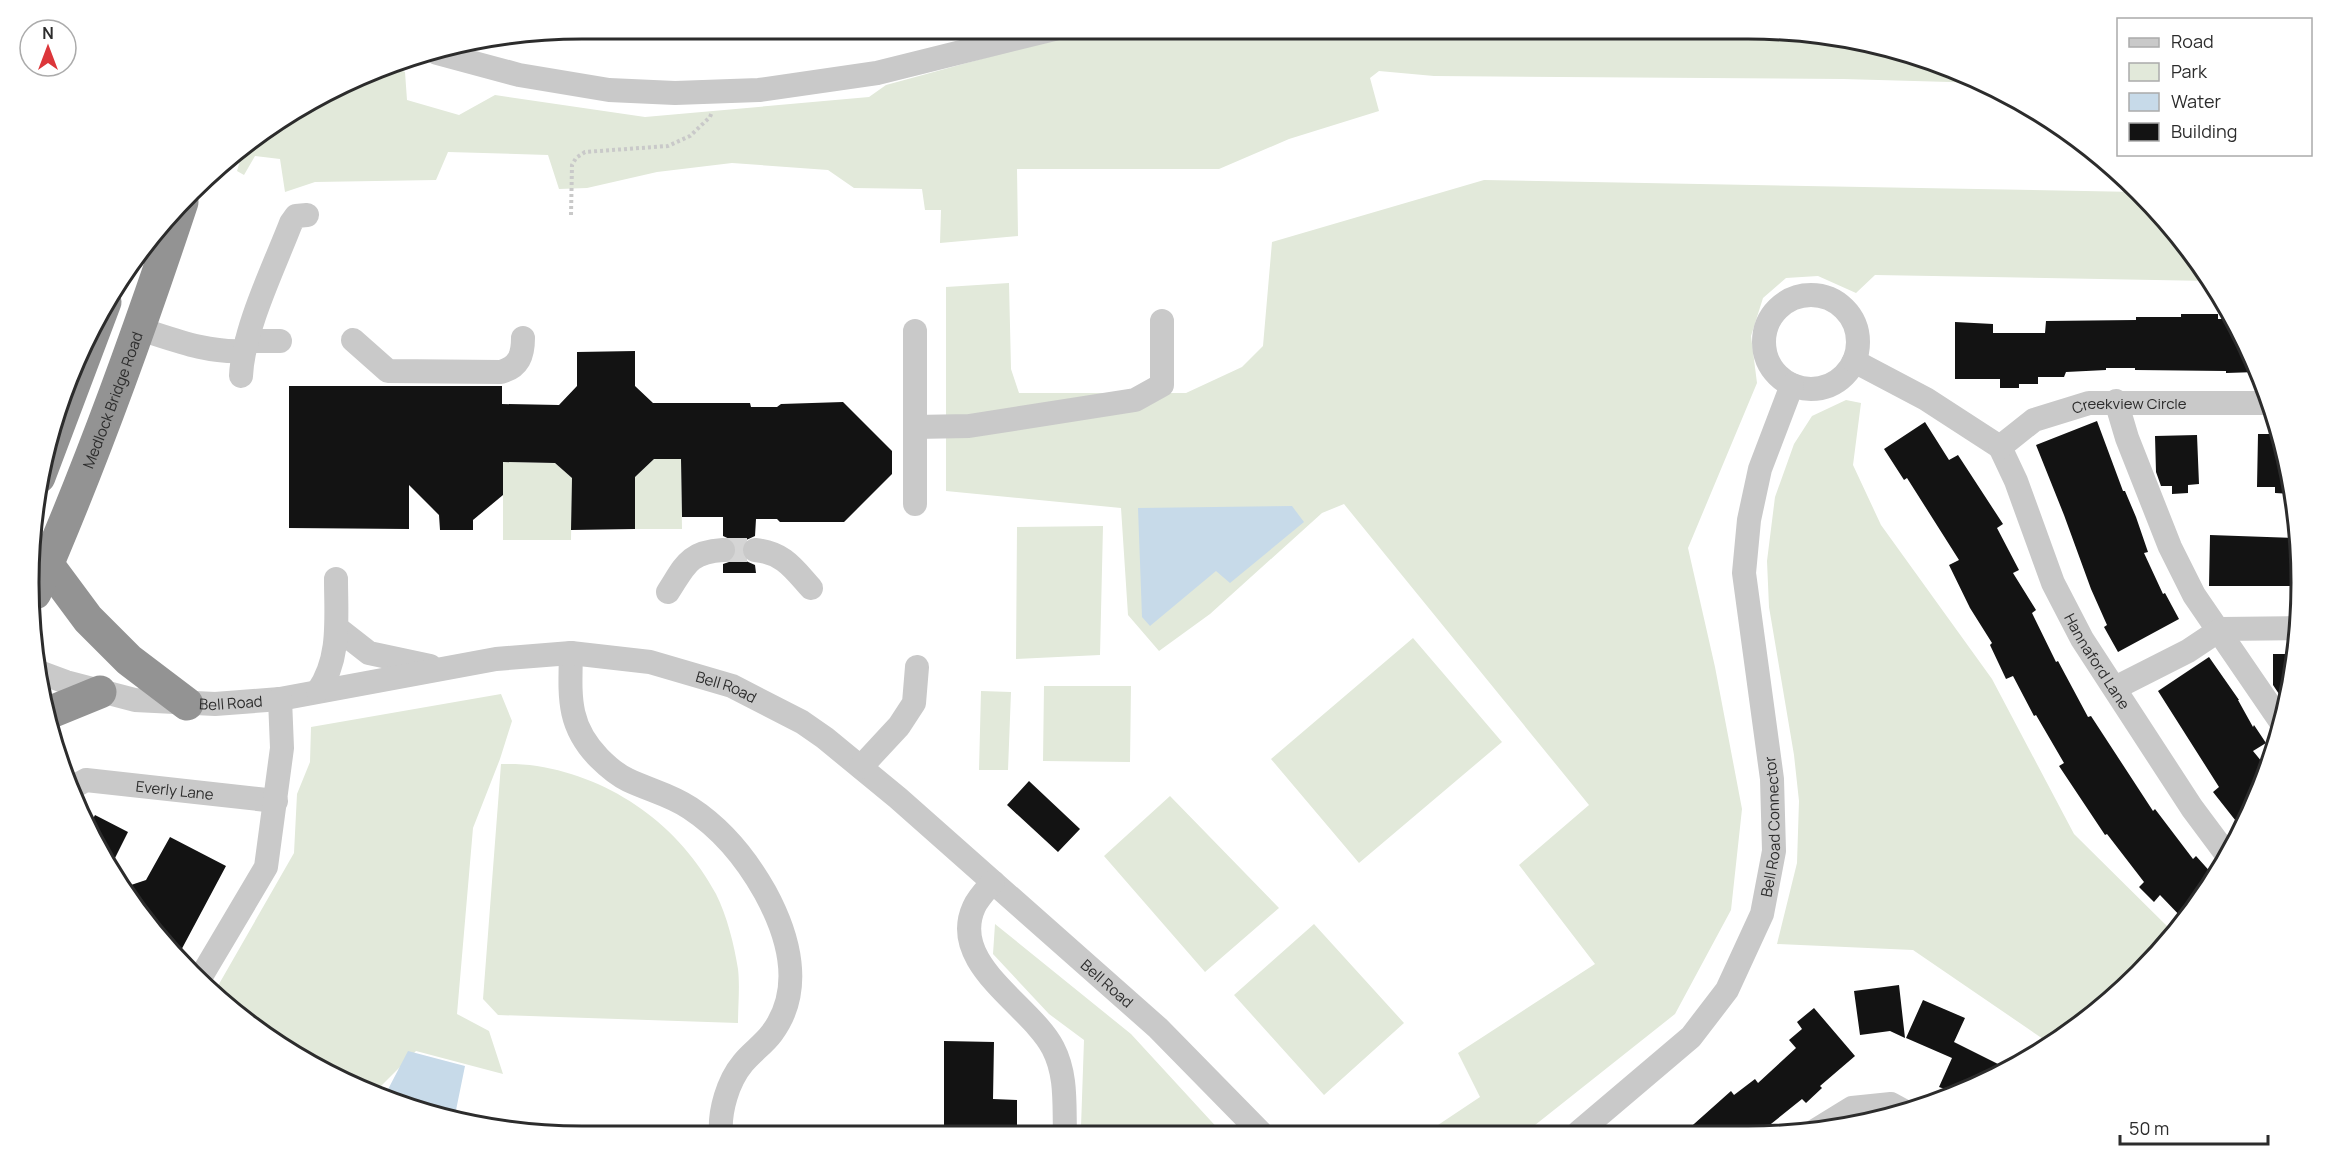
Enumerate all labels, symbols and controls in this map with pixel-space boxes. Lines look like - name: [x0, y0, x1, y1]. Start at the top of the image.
- north arrow: [18, 18, 78, 78]
- legend: [2117, 18, 2312, 156]
- text: N: [42, 22, 54, 44]
- text: Road: [2171, 29, 2214, 53]
- text: Park: [2171, 59, 2208, 83]
- text: Water: [2171, 89, 2221, 113]
- text: Building: [2171, 119, 2237, 143]
- street label: Medlock Bridge Road: [77, 329, 147, 471]
- street label: Creekview Circle: [2069, 393, 2187, 418]
- street label: Hannaford Lane: [2060, 609, 2135, 713]
- street label: Bell Road: [693, 666, 760, 707]
- street label: Bell Road: [198, 690, 263, 715]
- street label: Bell Road Connector: [1755, 755, 1784, 899]
- street label: Everly Lane: [135, 775, 215, 805]
- street label: Bell Road: [1077, 954, 1138, 1012]
- scale bar: [2120, 1108, 2268, 1146]
- text: 50 m: [2129, 1116, 2169, 1140]

